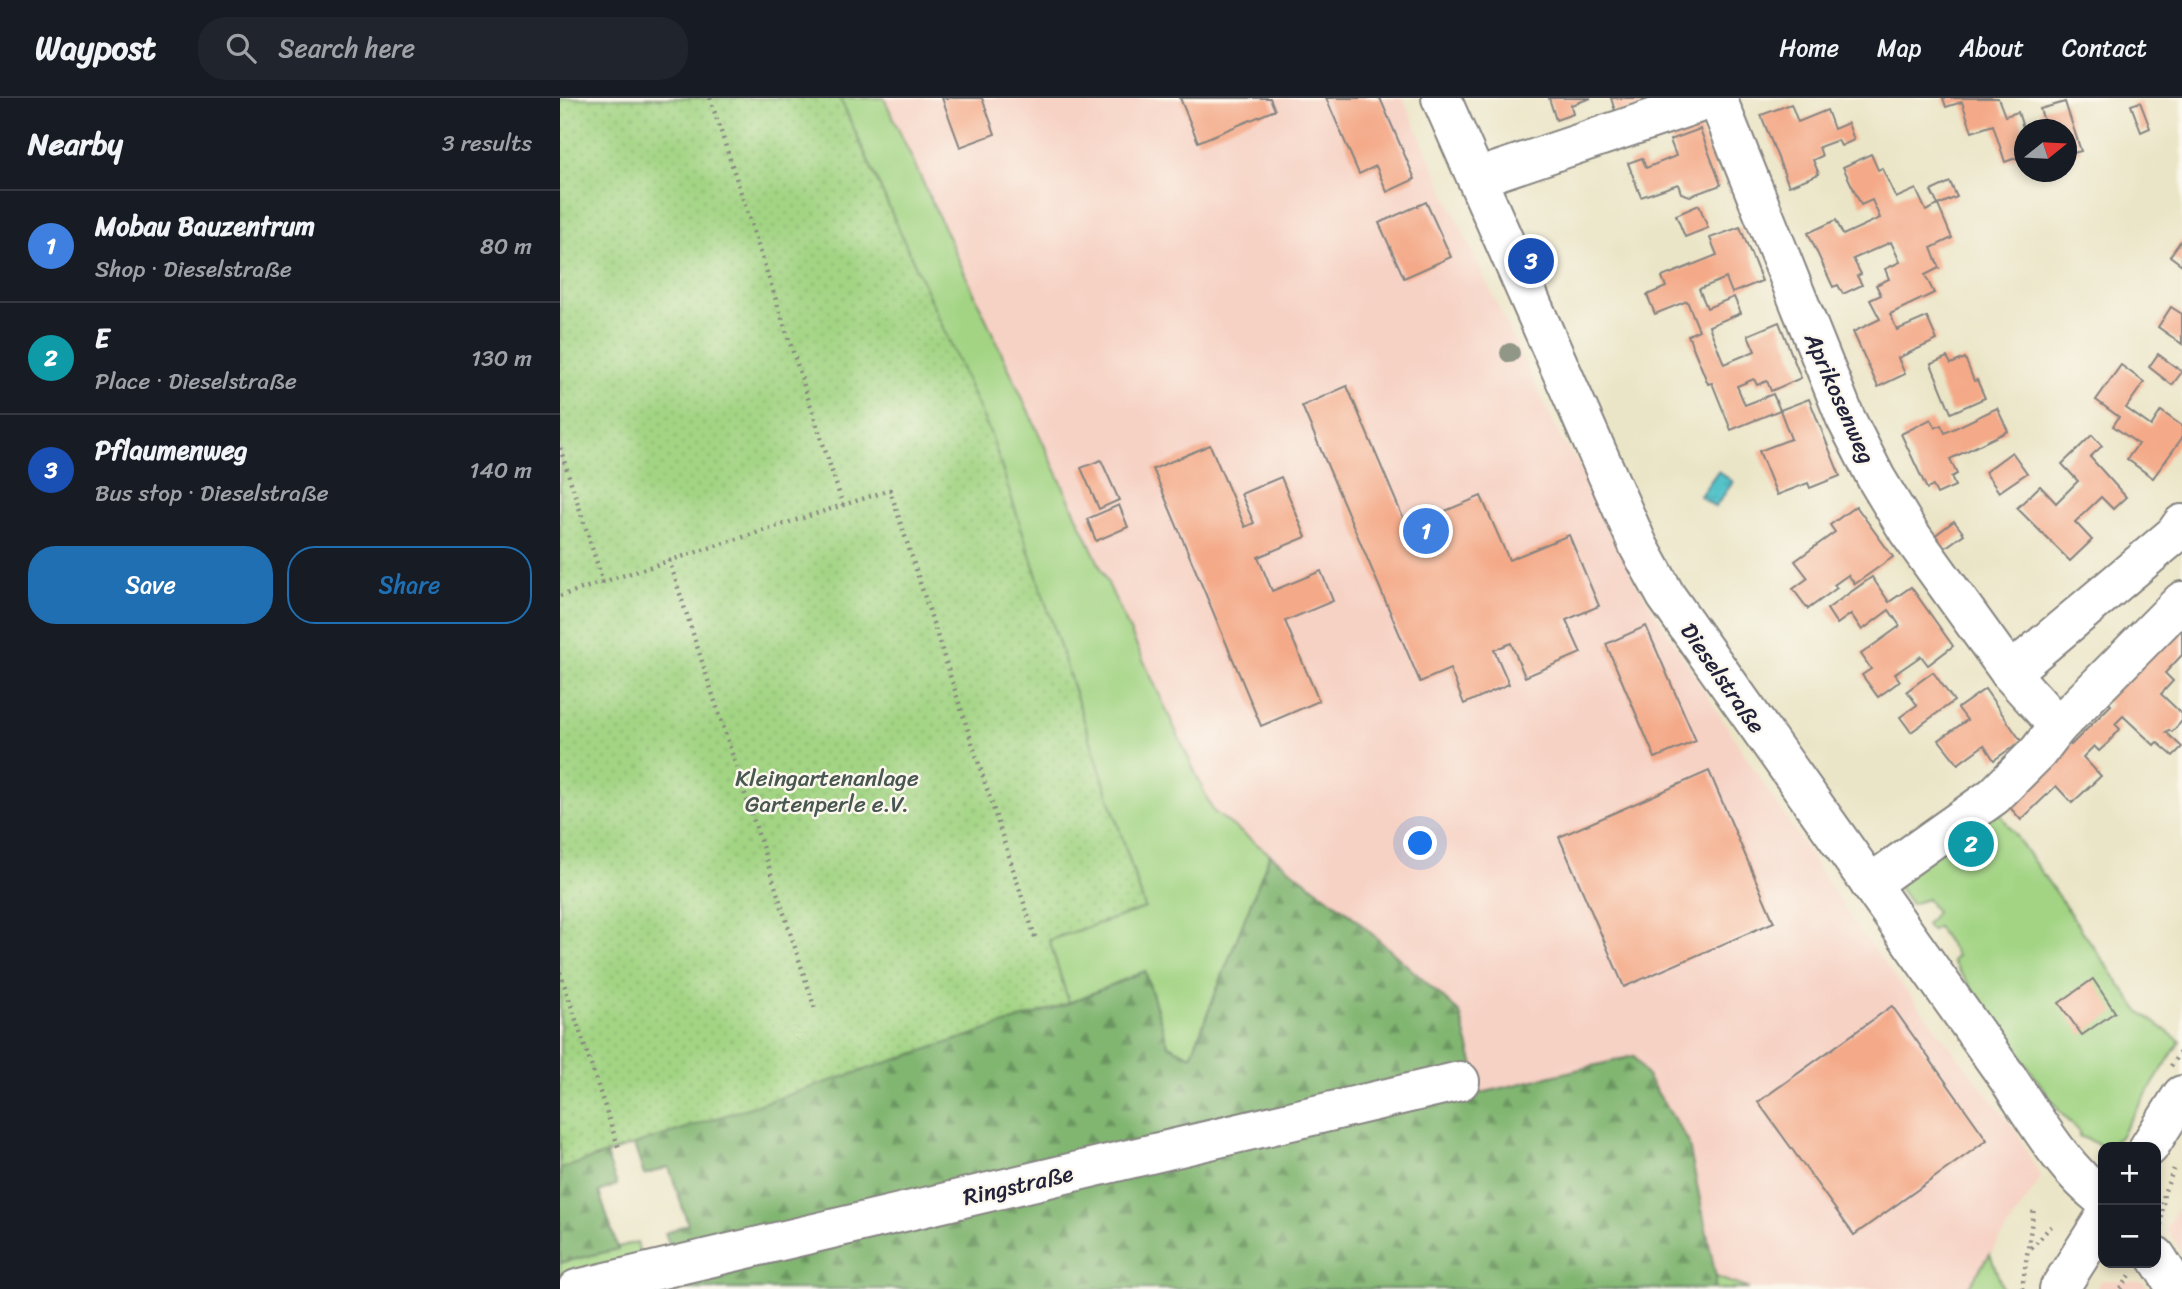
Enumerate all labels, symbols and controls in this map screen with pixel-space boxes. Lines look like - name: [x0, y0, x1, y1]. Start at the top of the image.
- search box: [198, 17, 688, 80]
- text: Waypost: [35, 19, 156, 77]
- text: Search here: [278, 25, 415, 71]
- text: Home: [1779, 27, 1839, 69]
- text: Map: [1877, 27, 1921, 69]
- text: About: [1959, 27, 2024, 69]
- text: Contact: [2062, 27, 2147, 69]
- icon: search: [222, 29, 260, 67]
- text: Nearby: [28, 117, 123, 171]
- north arrow: [2014, 119, 2077, 182]
- text: 3 results: [442, 123, 532, 164]
- text: Mobau Bauzentrum: [95, 203, 315, 249]
- text: 1: [46, 226, 56, 267]
- text: 80 m: [480, 226, 532, 267]
- pin: 3: [1508, 235, 1554, 287]
- text: Shop · Dieselstraße: [95, 249, 292, 290]
- text: E: [95, 315, 109, 361]
- street label: Aprikosenweg: [1792, 325, 1887, 471]
- text: 2: [44, 338, 58, 379]
- text: 130 m: [471, 338, 532, 379]
- text: Place · Dieselstraße: [95, 361, 297, 402]
- text: Pflaumenweg: [95, 427, 248, 473]
- text: 3: [45, 450, 57, 491]
- text: 140 m: [470, 450, 532, 491]
- text: Bus stop · Dieselstraße: [95, 473, 329, 514]
- pin: 1: [1403, 505, 1449, 557]
- button: Save: [28, 546, 273, 624]
- button: Share: [287, 546, 532, 624]
- street label: Dieselstraße: [1669, 614, 1776, 743]
- park label: Kleingartenanlage Gartenperle e.V.: [735, 758, 919, 825]
- pin: 2: [1948, 818, 1994, 870]
- your location: [1403, 826, 1437, 860]
- map controls: [2098, 1142, 2161, 1268]
- button: +: [2098, 1142, 2161, 1205]
- street label: Ringstraße: [959, 1153, 1077, 1218]
- button: −: [2098, 1205, 2161, 1268]

